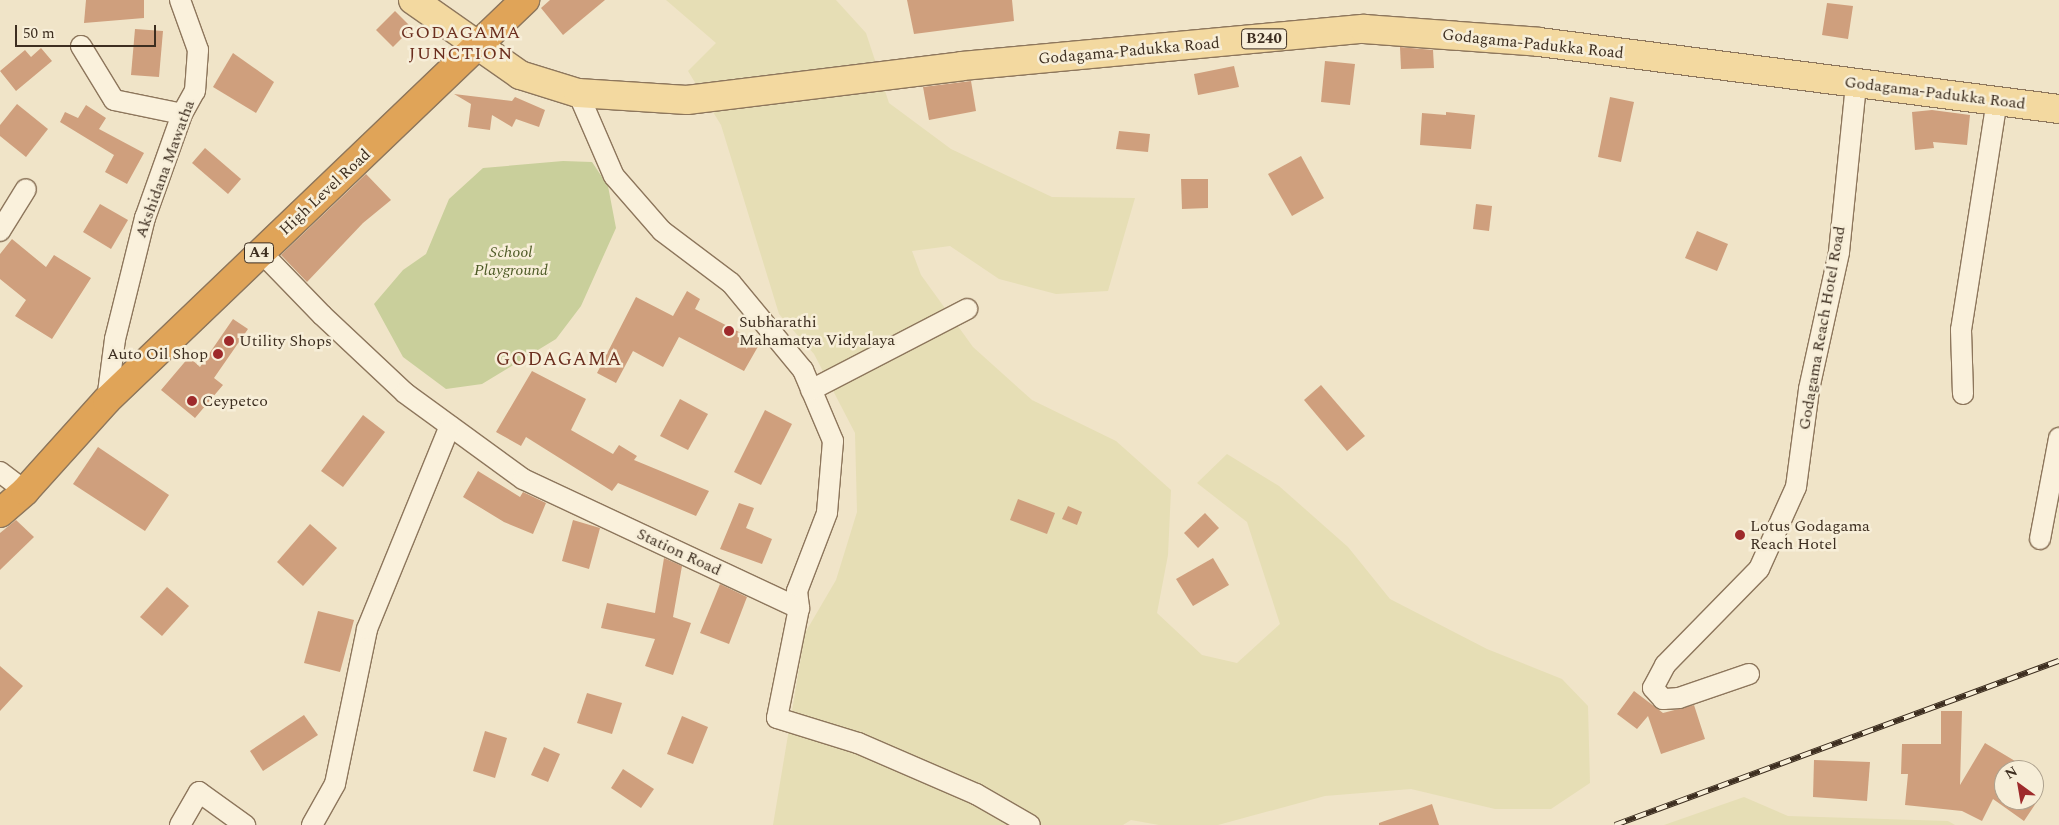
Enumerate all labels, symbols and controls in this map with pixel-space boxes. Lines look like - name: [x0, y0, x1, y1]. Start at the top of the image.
- scale bar: [18, 15, 159, 47]
- text: 50 m: [23, 22, 55, 45]
- district label: GODAGAMA JUNCTION: [400, 23, 522, 66]
- street label: Godagama-Padukka Road: [1441, 25, 1625, 63]
- road number: B240: [1240, 26, 1288, 52]
- street label: Godagama-Padukka Road: [1037, 33, 1221, 69]
- street label: Godagama-Padukka Road: [1843, 72, 2027, 114]
- street label: Akshidana Mawatha: [131, 98, 199, 240]
- street label: High Level Road: [275, 145, 375, 239]
- street label: Godagama Reach Hotel Road: [1795, 225, 1849, 431]
- road number: A4: [243, 240, 275, 266]
- park label: School Playground: [474, 242, 548, 280]
- place label: Subharathi Mahamatya Vidyalaya: [739, 312, 895, 350]
- marker: Subharathi Mahamatya Vidyalaya: [723, 325, 735, 337]
- place label: Utility Shops: [239, 331, 332, 351]
- marker: Utility Shops: [223, 335, 235, 347]
- place label: Auto Oil Shop: [107, 344, 208, 364]
- marker: Auto Oil Shop: [212, 348, 224, 360]
- district label: GODAGAMA: [495, 349, 623, 371]
- place label: Ceypetco: [202, 391, 268, 411]
- marker: Ceypetco: [186, 395, 198, 407]
- place label: Lotus Godagama Reach Hotel: [1750, 516, 1870, 554]
- street label: Station Road: [634, 524, 724, 580]
- marker: Lotus Godagama Reach Hotel: [1734, 529, 1746, 541]
- north arrow: [1994, 760, 2044, 810]
- text: N: [2001, 761, 2022, 785]

